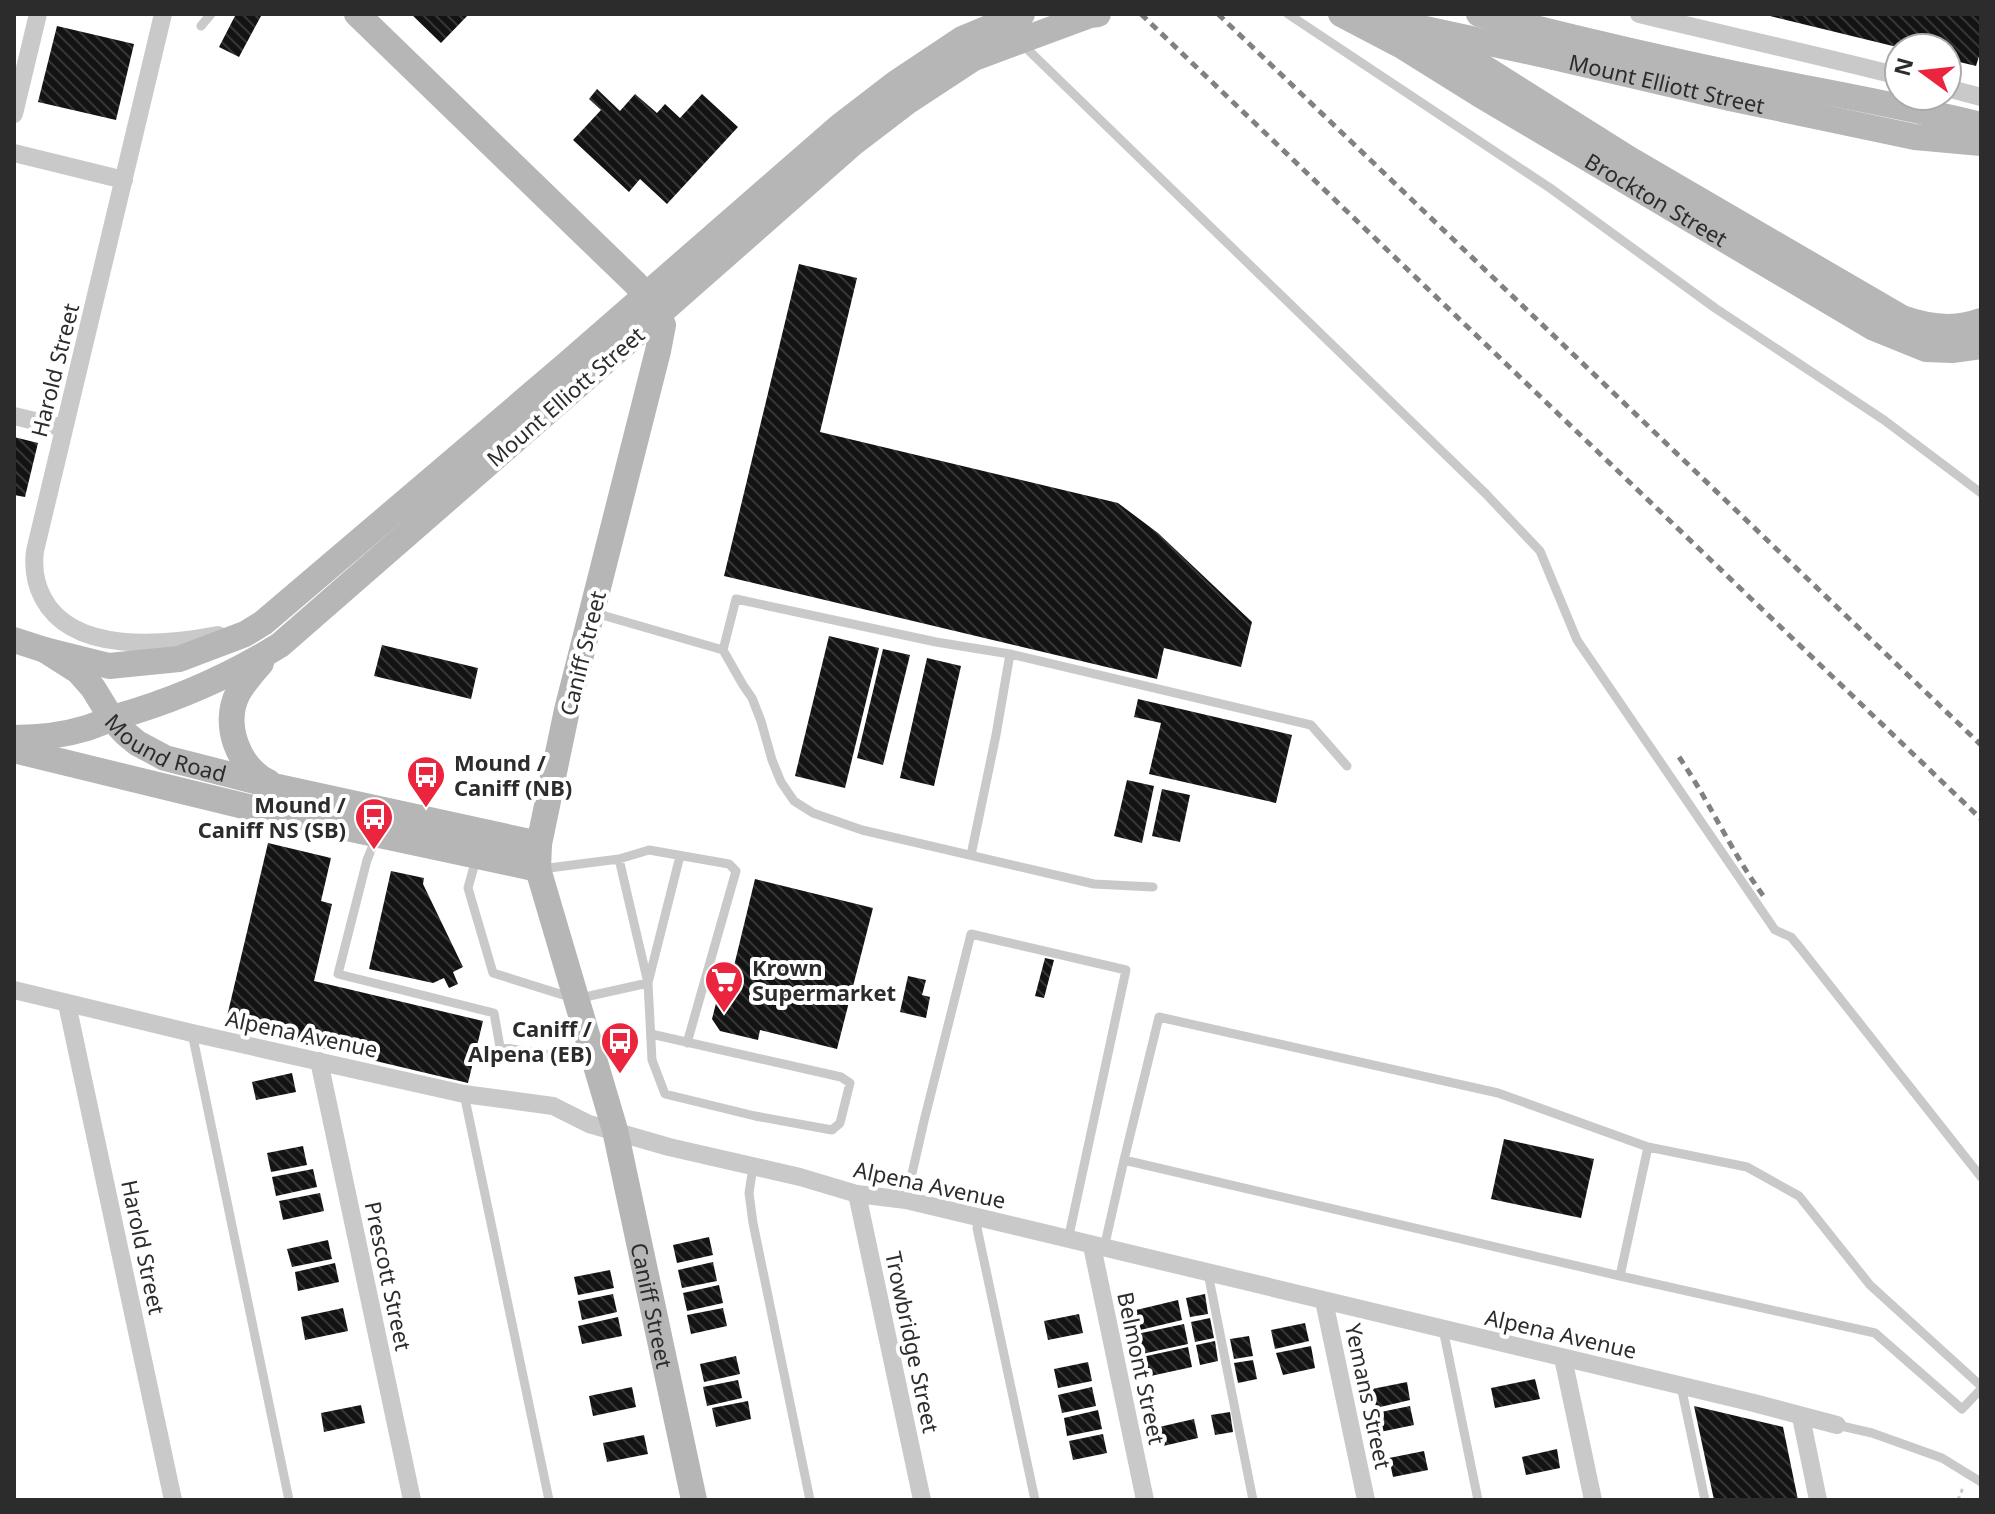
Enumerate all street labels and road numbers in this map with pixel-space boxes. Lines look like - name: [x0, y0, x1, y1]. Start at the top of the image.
- street label: Mount Elliott Street: [1566, 46, 1768, 120]
- street label: Brockton Street: [1580, 145, 1733, 253]
- street label: Harold Street: [23, 300, 85, 440]
- street label: Mount Elliott Street: [480, 319, 650, 473]
- street label: Caniff Street: [552, 587, 612, 719]
- street label: Mound Road: [99, 707, 230, 788]
- street label: Alpena Avenue: [223, 1002, 381, 1064]
- street label: Alpena Avenue: [851, 1153, 1009, 1215]
- street label: Harold Street: [115, 1177, 173, 1317]
- street label: Prescott Street: [359, 1199, 419, 1353]
- street label: Caniff Street: [624, 1240, 680, 1371]
- street label: Trowbridge Street: [879, 1248, 947, 1436]
- street label: Belmont Street: [1111, 1289, 1173, 1447]
- street label: Alpena Avenue: [1482, 1301, 1640, 1365]
- street label: Yemans Street: [1339, 1321, 1399, 1472]

